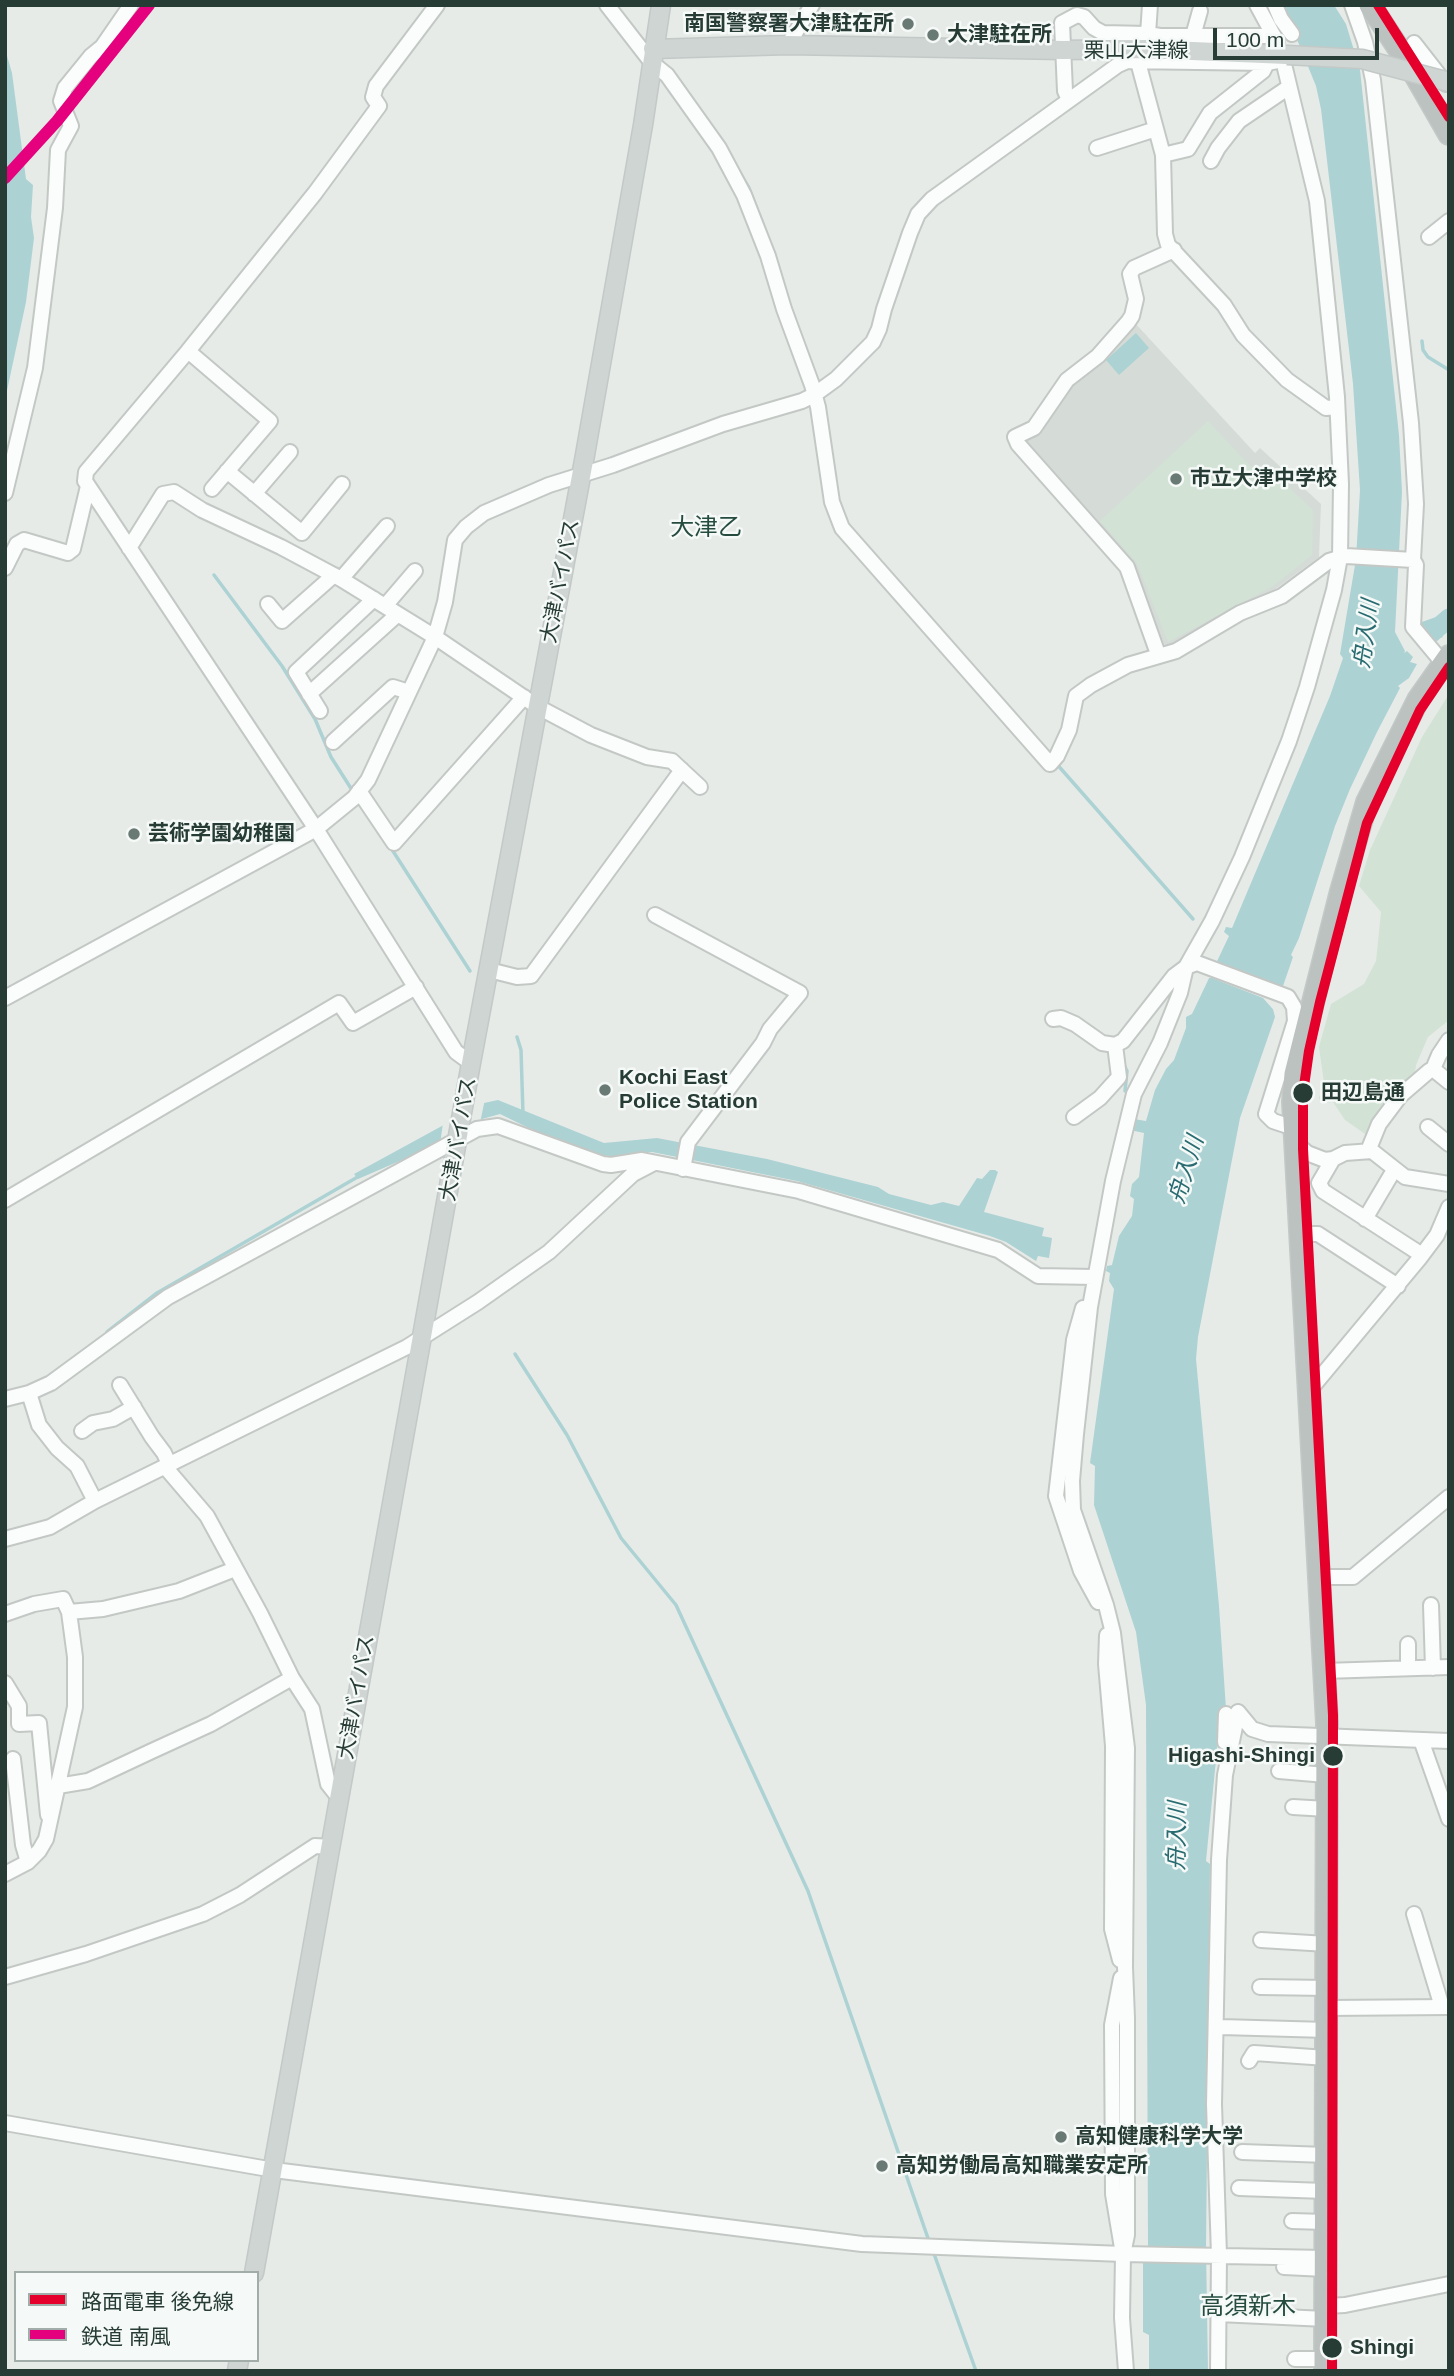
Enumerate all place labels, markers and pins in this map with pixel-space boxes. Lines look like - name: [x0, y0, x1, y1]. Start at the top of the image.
- place label: 南国警察署大津駐在所: [684, 11, 894, 37]
- marker: 南国警察署大津駐在所: [900, 16, 916, 32]
- place label: 大津駐在所: [947, 22, 1052, 48]
- marker: 大津駐在所: [925, 27, 941, 43]
- place label: 市立大津中学校: [1190, 466, 1337, 492]
- marker: 市立大津中学校: [1168, 471, 1184, 487]
- place label: 芸術学園幼稚園: [148, 821, 295, 847]
- marker: 芸術学園幼稚園: [126, 826, 142, 842]
- place label: Kochi East Police Station: [619, 1065, 758, 1115]
- place label: 田辺島通: [1321, 1080, 1405, 1106]
- marker: 田辺島通: [1291, 1081, 1315, 1105]
- marker: Kochi East Police Station: [597, 1082, 613, 1098]
- place label: Higashi-Shingi: [1168, 1743, 1315, 1769]
- marker: Higashi-Shingi: [1321, 1744, 1345, 1768]
- place label: 高知健康科学大学: [1075, 2124, 1243, 2150]
- marker: 高知健康科学大学: [1053, 2129, 1069, 2145]
- place label: 高知労働局高知職業安定所: [896, 2153, 1148, 2179]
- marker: 高知労働局高知職業安定所: [874, 2158, 890, 2174]
- place label: Shingi: [1350, 2335, 1414, 2361]
- marker: Shingi: [1320, 2336, 1344, 2360]

